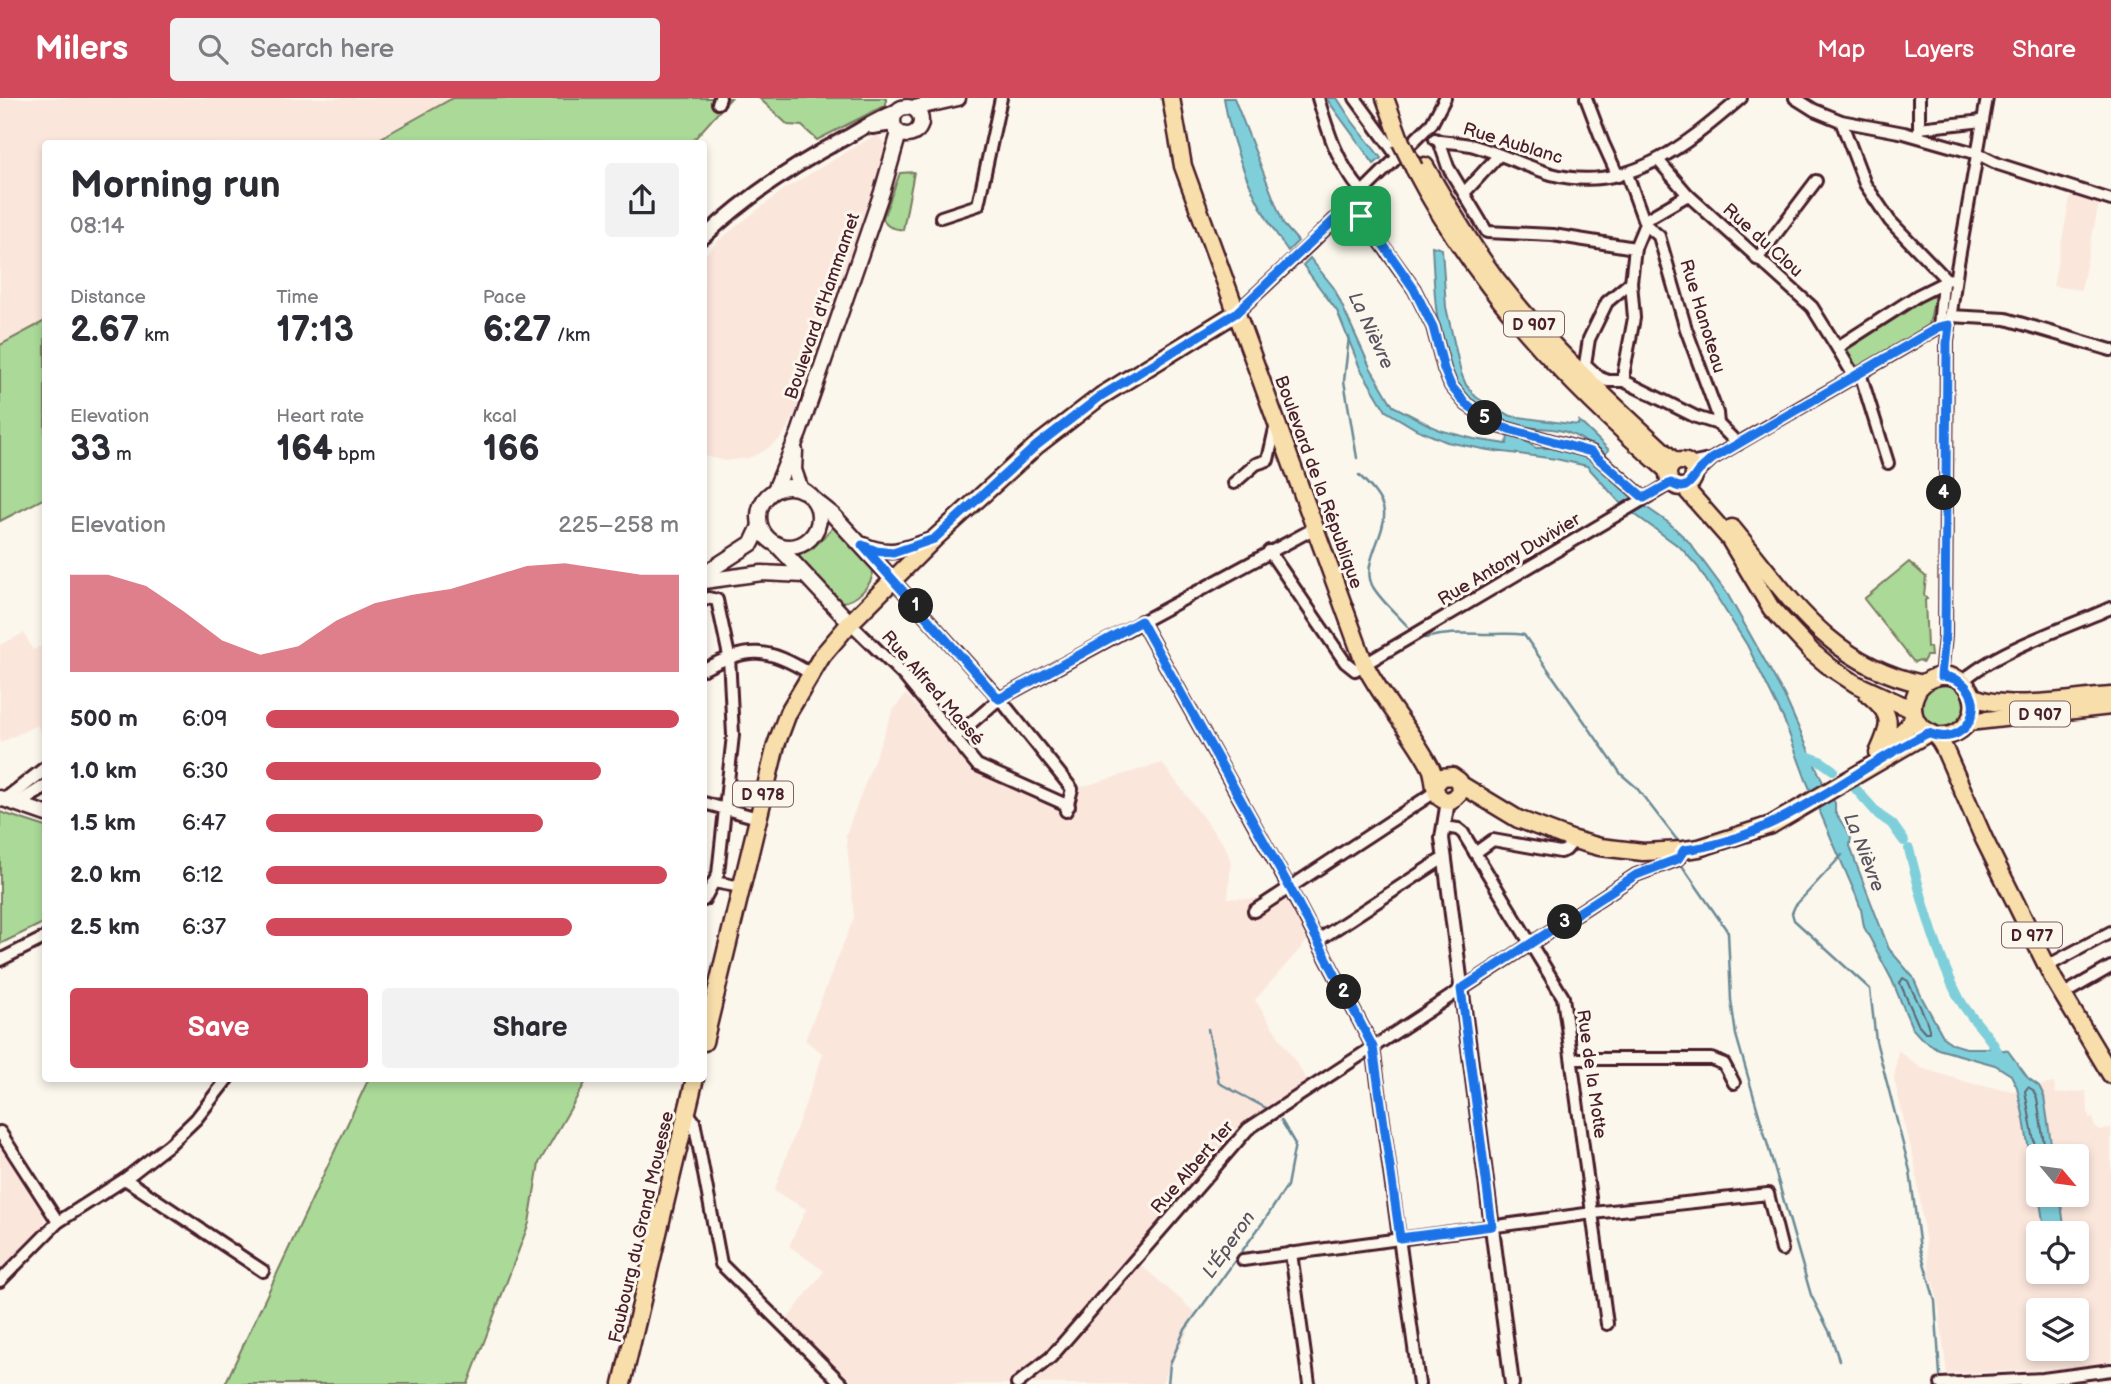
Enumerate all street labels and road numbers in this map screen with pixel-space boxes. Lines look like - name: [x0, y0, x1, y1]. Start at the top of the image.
- street label: Rue Aublanc: [1460, 118, 1565, 169]
- street label: Rue du Clou: [1718, 199, 1807, 282]
- street label: Boulevard d'Hammamet: [781, 210, 864, 402]
- street label: Rue Hanoteau: [1675, 257, 1730, 376]
- road number: D 907: [1504, 312, 1564, 336]
- street label: Boulevard de la République: [1270, 373, 1367, 592]
- street label: Rue Antony Duvivier: [1434, 508, 1585, 610]
- street label: Rue Alfred Massé: [877, 627, 988, 750]
- road number: D 907: [2010, 702, 2070, 726]
- road number: D 978: [733, 782, 793, 806]
- road number: D 977: [2002, 922, 2062, 948]
- street label: Rue de la Motte: [1572, 1008, 1611, 1140]
- street label: Faubourg du Grand Mouesse: [605, 1109, 678, 1345]
- street label: Rue Albert 1er: [1147, 1117, 1238, 1218]

